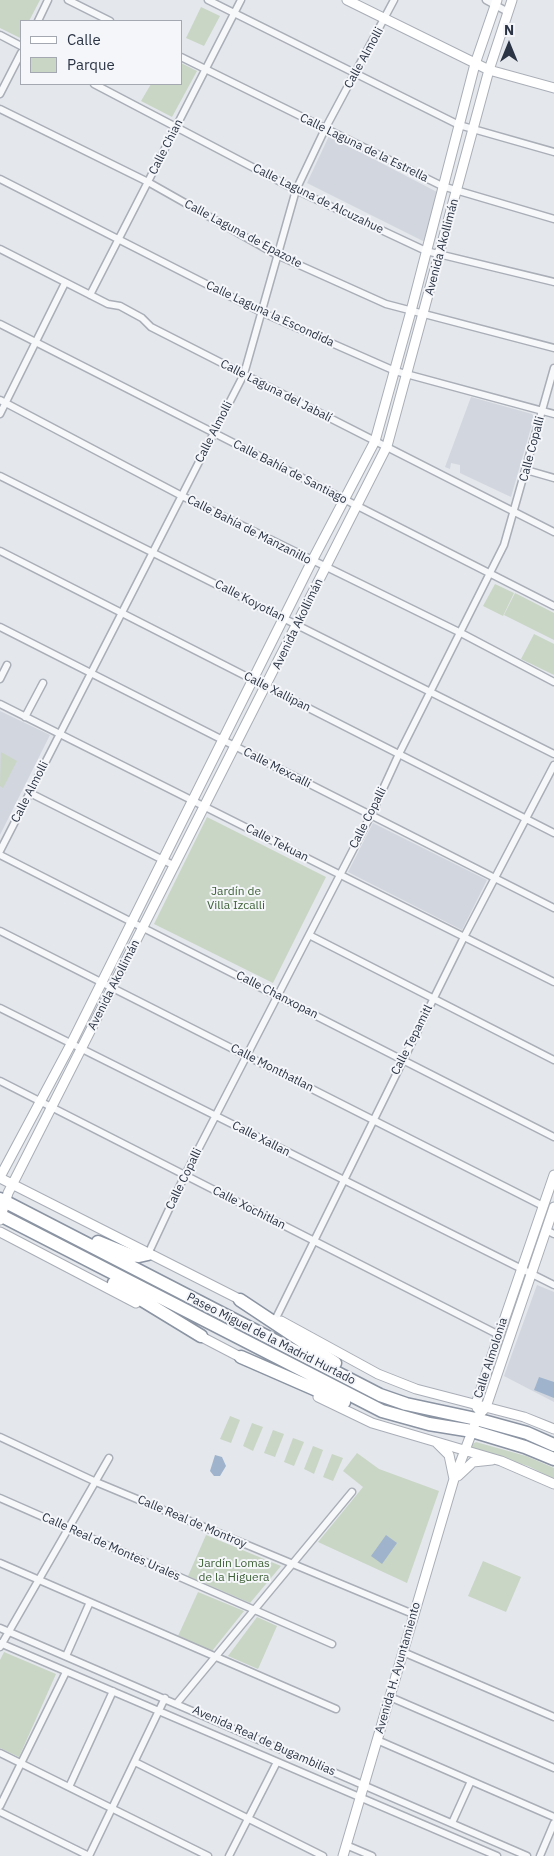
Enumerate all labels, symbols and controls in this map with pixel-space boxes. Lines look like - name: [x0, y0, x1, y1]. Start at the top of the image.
- legend: [20, 20, 182, 85]
- north arrow: [484, 20, 534, 70]
- text: N: [504, 21, 514, 39]
- street label: Calle Almolli: [341, 25, 387, 91]
- text: Calle: [67, 30, 101, 49]
- text: Parque: [67, 55, 115, 74]
- street label: Calle Laguna de la Estrella: [297, 111, 431, 185]
- street label: Calle Chian: [146, 117, 186, 177]
- street label: Calle Laguna de Alcuzahue: [250, 161, 386, 237]
- street label: Calle Laguna de Epazote: [182, 197, 304, 271]
- street label: Avenida Akollimán: [422, 197, 462, 297]
- street label: Calle Laguna la Escondida: [204, 278, 336, 350]
- street label: Calle Laguna del Jabalí: [218, 357, 334, 425]
- street label: Calle Almolli: [192, 399, 236, 465]
- street label: Calle Copalli: [516, 415, 548, 483]
- street label: Calle Bahía de Santiago: [230, 437, 350, 507]
- street label: Calle Bahía de Manzanillo: [185, 492, 313, 568]
- street label: Avenida Akollimán: [270, 576, 326, 672]
- street label: Calle Koyotlan: [212, 577, 288, 625]
- street label: Calle Xallipan: [241, 669, 313, 715]
- street label: Calle Mexcalli: [241, 745, 313, 791]
- street label: Calle Almolli: [8, 759, 52, 825]
- street label: Calle Copalli: [346, 785, 390, 851]
- street label: Calle Tekuan: [243, 821, 311, 865]
- park label: Jardín de Villa Izcalli: [207, 885, 265, 913]
- street label: Avenida Akollimán: [85, 937, 143, 1033]
- street label: Calle Chanxopan: [234, 968, 320, 1022]
- street label: Calle Tepamitl: [388, 1003, 436, 1077]
- street label: Calle Monthatlan: [228, 1041, 316, 1095]
- street label: Calle Xallan: [230, 1118, 292, 1160]
- street label: Calle Copalli: [163, 1146, 205, 1212]
- street label: Calle Xochitlan: [210, 1183, 288, 1233]
- street label: Paseo Miguel de la Madrid Hurtado: [184, 1290, 358, 1388]
- street label: Calle Almolonia: [471, 1316, 511, 1400]
- street label: Calle Real de Montroy: [135, 1492, 249, 1552]
- street label: Calle Real de Montes Urales: [40, 1510, 182, 1584]
- park label: Jardín Lomas de la Higuera: [198, 1557, 270, 1585]
- street label: Avenida H. Ayuntamiento: [372, 1601, 424, 1735]
- street label: Avenida Real de Bugambilias: [190, 1703, 338, 1779]

